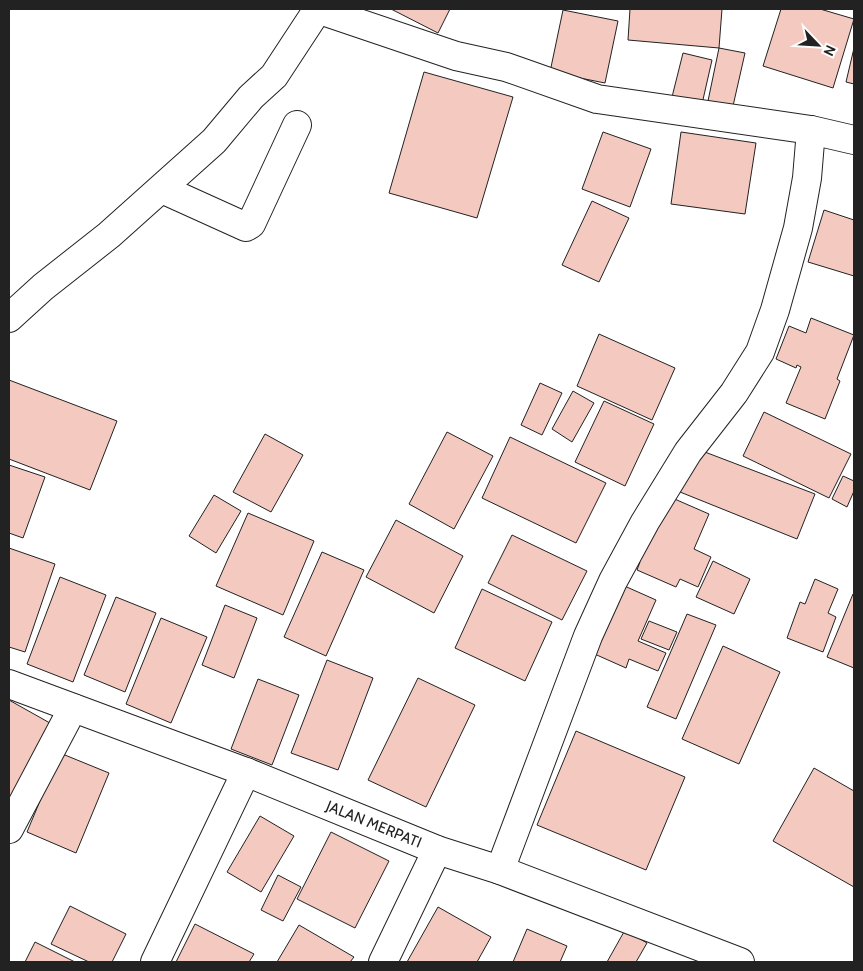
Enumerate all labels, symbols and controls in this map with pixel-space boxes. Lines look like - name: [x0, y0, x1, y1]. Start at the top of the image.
- north arrow: [793, 20, 843, 70]
- text: N: [820, 42, 840, 59]
- street label: JALAN MERPATI: [323, 796, 424, 852]

